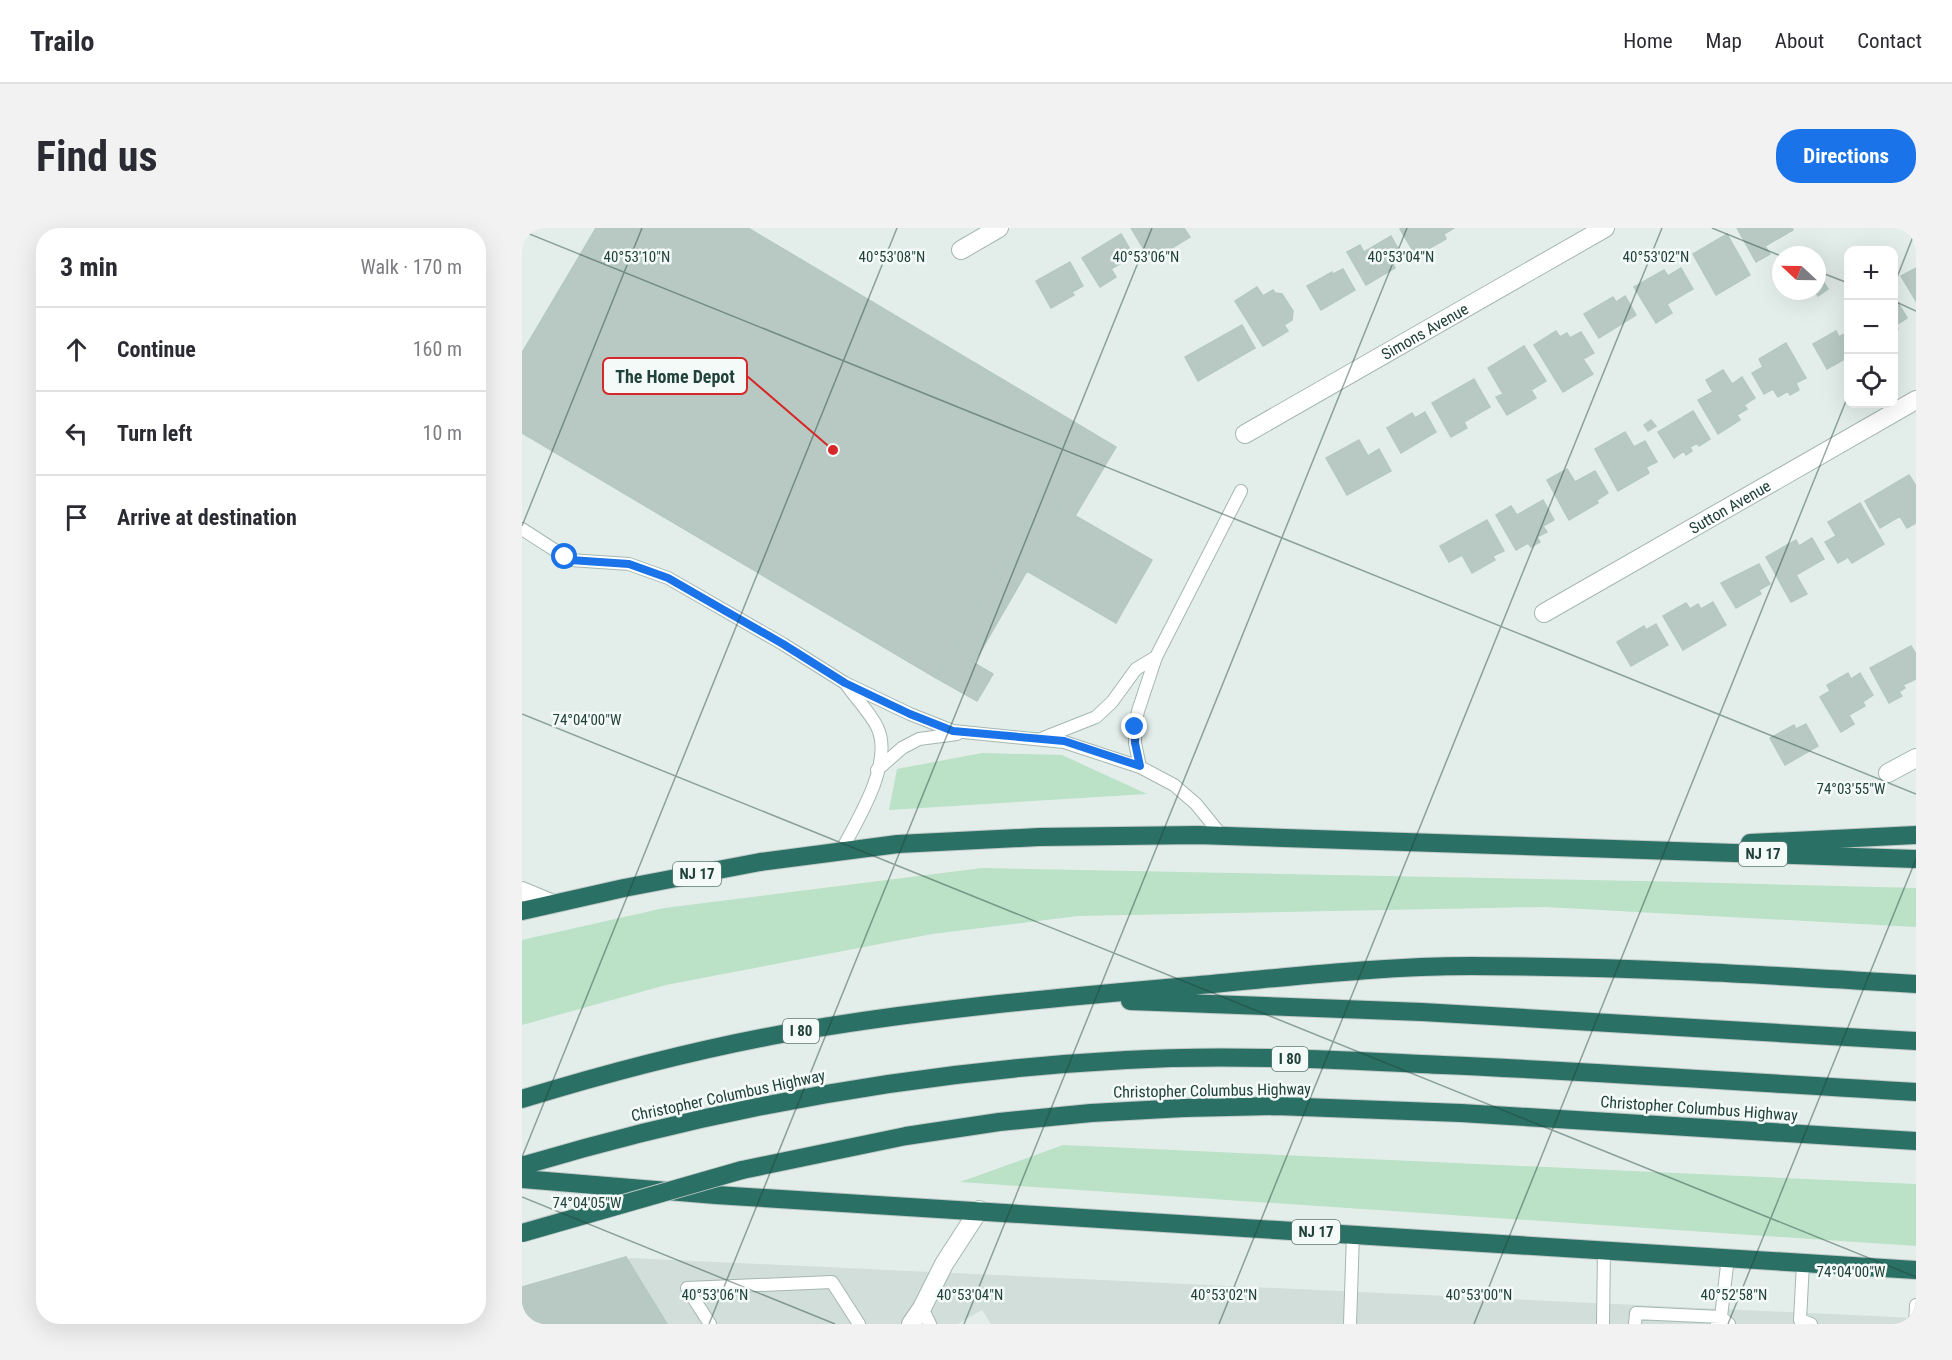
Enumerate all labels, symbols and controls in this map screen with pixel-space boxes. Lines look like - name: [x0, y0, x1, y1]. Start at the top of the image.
- text: Trailo: [30, 25, 94, 58]
- text: Home: [1623, 29, 1673, 53]
- text: Map: [1706, 29, 1742, 53]
- text: About: [1775, 29, 1824, 53]
- text: Contact: [1857, 29, 1922, 53]
- button: Directions: [1776, 129, 1916, 183]
- text: Find us: [36, 132, 157, 181]
- north arrow: [1772, 246, 1826, 300]
- map controls: [1844, 246, 1898, 408]
- button: +: [1844, 246, 1898, 300]
- text: 40°53'10"N: [604, 248, 670, 266]
- text: 40°53'08"N: [859, 248, 925, 266]
- text: 40°53'06"N: [1113, 248, 1179, 266]
- text: 40°53'04"N: [1368, 248, 1434, 266]
- text: 40°53'02"N: [1623, 248, 1689, 266]
- text: 3 min: [60, 252, 118, 282]
- text: Walk · 170 m: [361, 255, 462, 279]
- street label: Simons Avenue: [1378, 299, 1472, 364]
- button: −: [1844, 300, 1898, 354]
- icon: ahead: [60, 333, 93, 366]
- text: Continue: [117, 337, 196, 362]
- text: 160 m: [413, 337, 462, 361]
- button: locate: [1844, 354, 1898, 408]
- callout: The Home Depot: [603, 358, 747, 394]
- text: The Home Depot: [615, 366, 735, 387]
- icon: left: [60, 417, 93, 450]
- text: Turn left: [117, 421, 192, 446]
- text: 10 m: [423, 421, 462, 445]
- street label: Sutton Avenue: [1686, 476, 1774, 538]
- icon: arrive: [60, 501, 93, 534]
- text: Arrive at destination: [117, 505, 297, 530]
- route start: [551, 543, 577, 569]
- text: 74°04'00"W: [553, 711, 622, 729]
- route end: [1121, 713, 1147, 739]
- text: 74°03'55"W: [1817, 780, 1886, 798]
- road number: NJ 17: [1739, 842, 1787, 866]
- road number: NJ 17: [673, 862, 721, 886]
- road number: I 80: [783, 1019, 819, 1043]
- road number: I 80: [1272, 1047, 1308, 1071]
- street label: Christopher Columbus Highway: [629, 1066, 827, 1125]
- street label: Christopher Columbus Highway: [1113, 1079, 1311, 1102]
- street label: Christopher Columbus Highway: [1600, 1092, 1799, 1125]
- text: 74°04'05"W: [553, 1194, 622, 1212]
- road number: NJ 17: [1292, 1220, 1340, 1244]
- text: 74°04'00"W: [1817, 1263, 1886, 1281]
- text: 40°53'06"N: [682, 1286, 748, 1304]
- text: 40°53'04"N: [937, 1286, 1003, 1304]
- text: 40°53'02"N: [1191, 1286, 1257, 1304]
- text: 40°53'00"N: [1446, 1286, 1512, 1304]
- text: 40°52'58"N: [1701, 1286, 1767, 1304]

